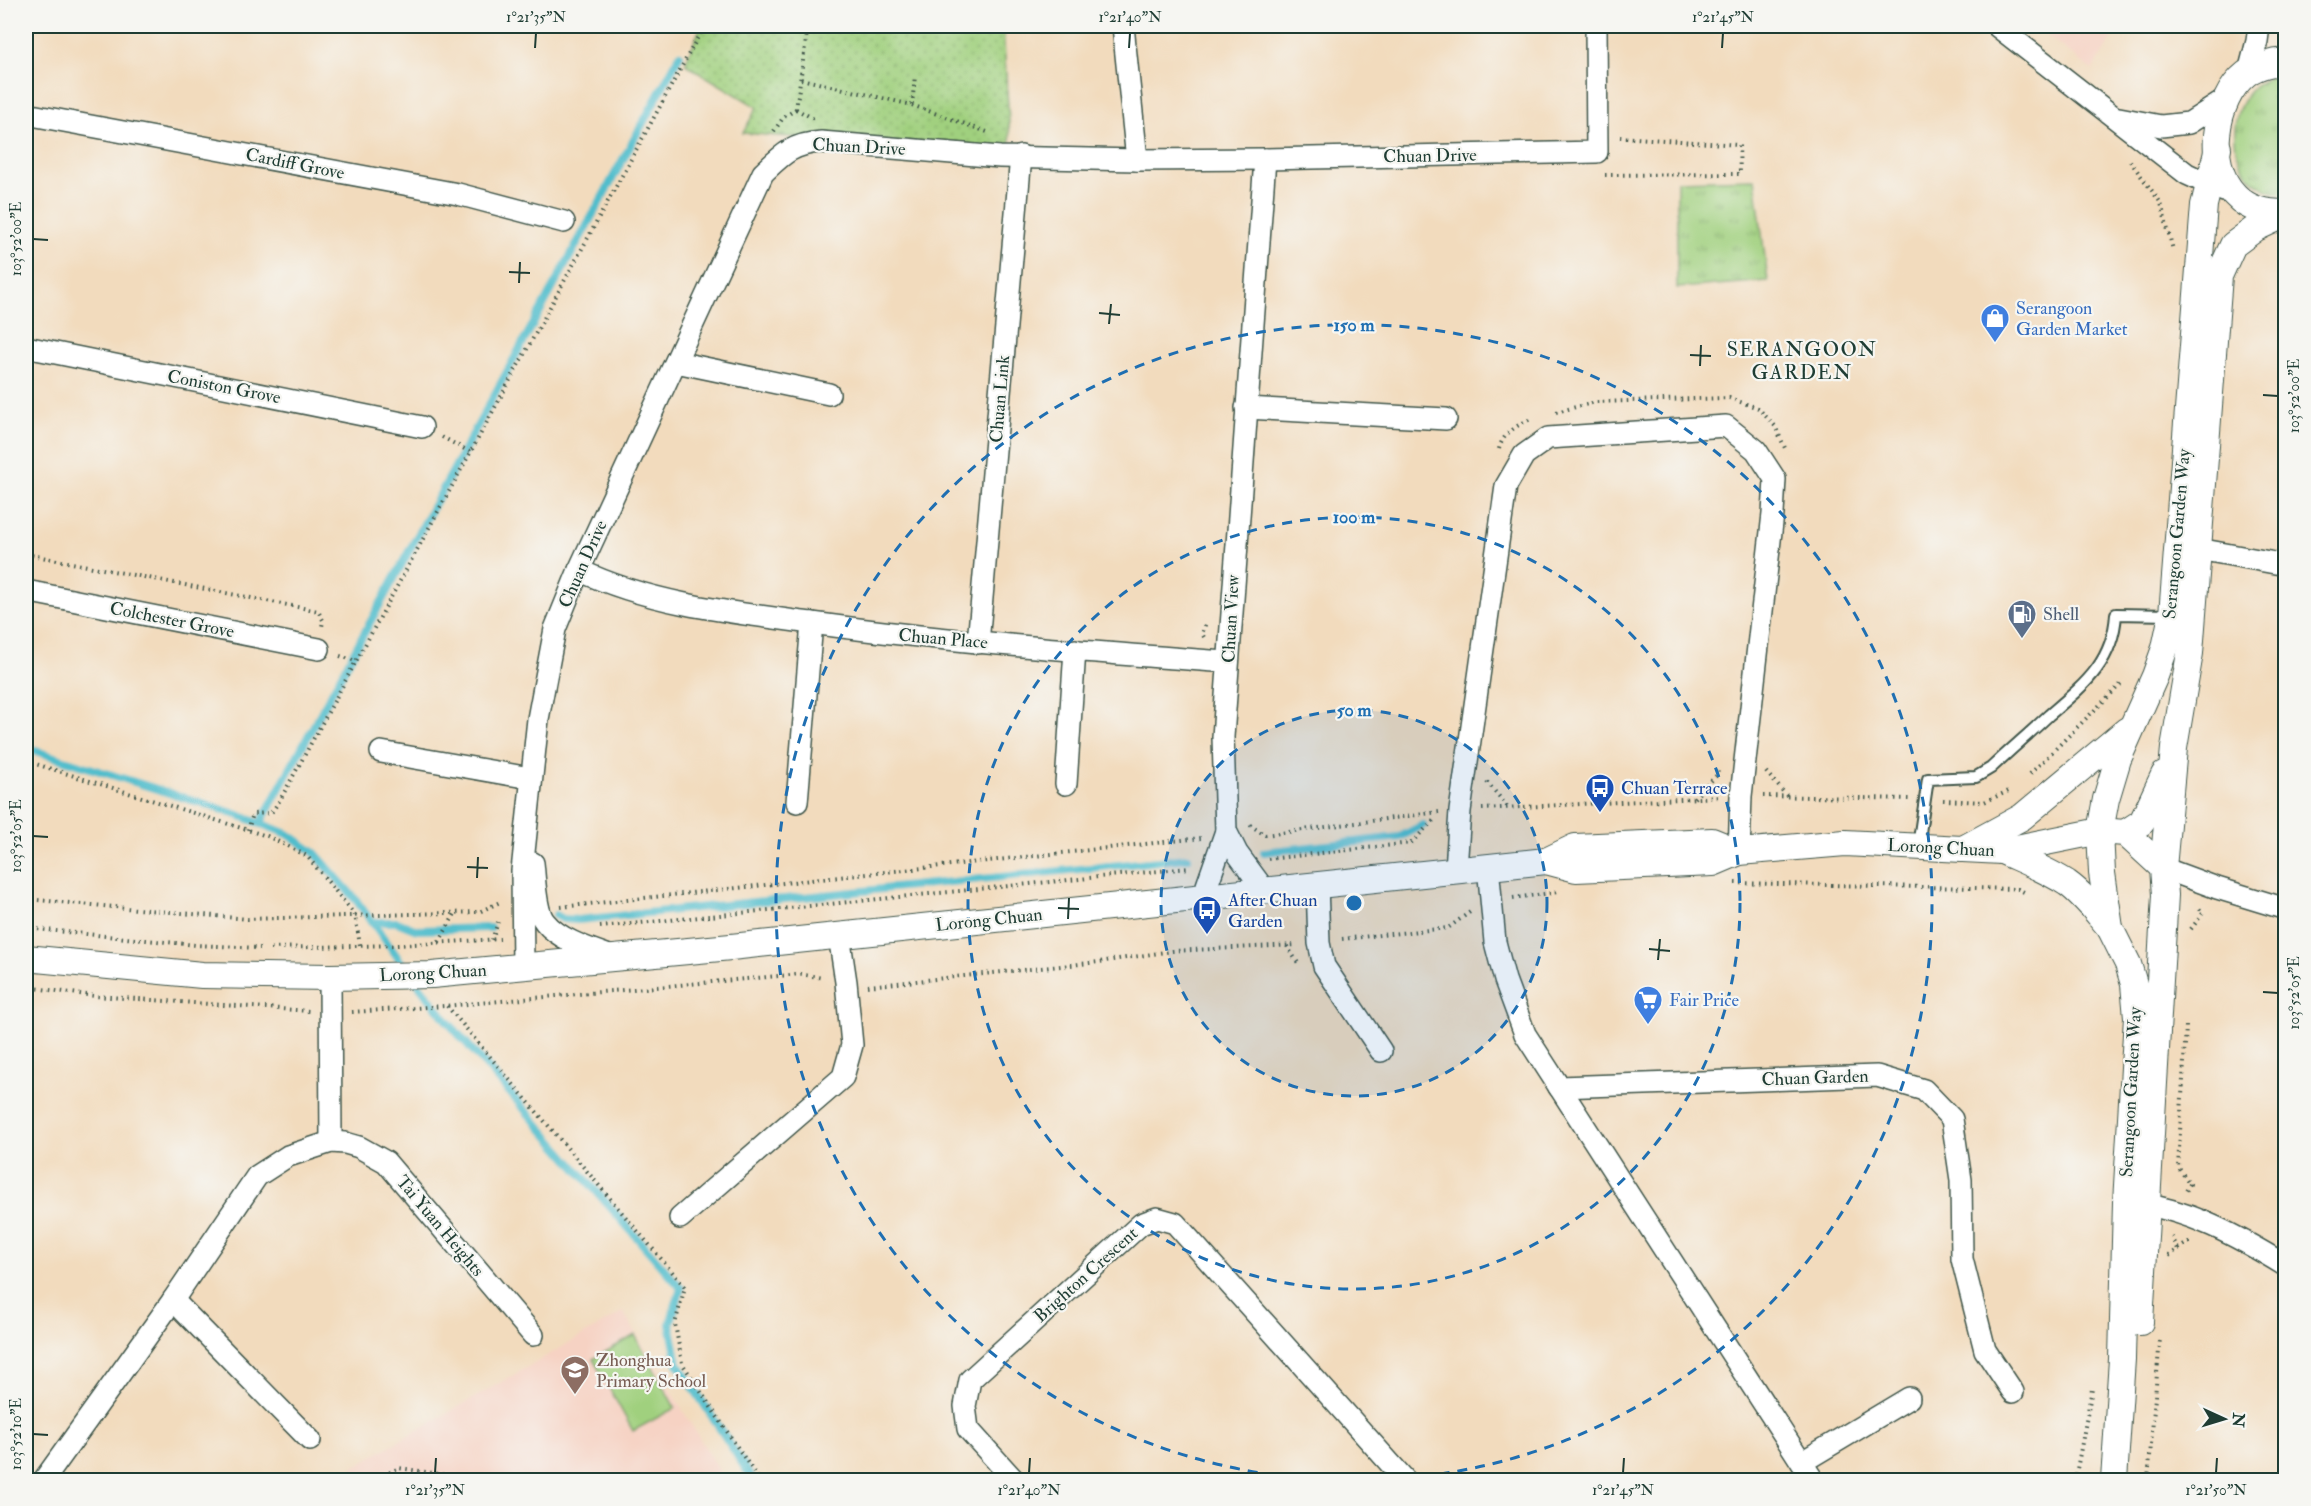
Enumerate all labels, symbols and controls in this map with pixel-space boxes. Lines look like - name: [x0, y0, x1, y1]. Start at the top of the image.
- text: 1°21'35"N: [506, 8, 566, 27]
- text: 1°21'40"N: [1098, 8, 1162, 27]
- text: 1°21'45"N: [1692, 8, 1755, 27]
- street label: Chuan Drive: [812, 133, 907, 161]
- street label: Cardiff Grove: [244, 143, 347, 185]
- street label: Chuan Drive: [1383, 144, 1477, 168]
- text: 103°52'00"E: [7, 201, 26, 276]
- place label: Serangoon Garden Market: [2016, 297, 2128, 341]
- shop icon: Serangoon Garden Market: [1979, 302, 2011, 344]
- text: 150 m: [1333, 314, 1376, 337]
- district label: SERANGOON GARDEN: [1727, 337, 1877, 385]
- street label: Chuan Link: [985, 354, 1015, 444]
- text: 103°52'00"E: [2285, 358, 2304, 433]
- street label: Coniston Grove: [165, 365, 283, 409]
- street label: Serangoon Garden Way: [2158, 447, 2196, 620]
- text: 100 m: [1333, 506, 1376, 529]
- street label: Chuan Drive: [553, 516, 613, 611]
- street label: Chuan View: [1217, 573, 1245, 664]
- street label: Colchester Grove: [108, 597, 236, 643]
- fuel station icon: Shell: [2006, 598, 2038, 640]
- place label: Shell: [2043, 603, 2080, 626]
- street label: Chuan Place: [897, 624, 989, 654]
- text: 50 m: [1337, 699, 1372, 722]
- bus stop icon: Chuan Terrace: [1584, 772, 1616, 814]
- place label: Chuan Terrace: [1621, 777, 1728, 800]
- text: 103°52'05"E: [7, 799, 26, 873]
- street label: Lorong Chuan: [1887, 834, 1995, 862]
- place label: After Chuan Garden: [1227, 889, 1318, 933]
- centre of rings: [1344, 893, 1364, 913]
- bus stop icon: After Chuan Garden: [1191, 894, 1223, 936]
- street label: Lorong Chuan: [934, 903, 1044, 937]
- text: 103°52'05"E: [2285, 956, 2304, 1030]
- street label: Lorong Chuan: [379, 959, 487, 987]
- supermarket icon: Fair Price: [1632, 984, 1664, 1026]
- place label: Fair Price: [1669, 989, 1740, 1012]
- street label: Serangoon Garden Way: [2115, 1005, 2147, 1178]
- street label: Chuan Garden: [1761, 1065, 1869, 1091]
- street label: Tai Yuan Heights: [391, 1171, 489, 1281]
- street label: Brighton Crescent: [1029, 1222, 1143, 1328]
- place label: Zhonghua Primary School: [596, 1349, 707, 1393]
- school or university icon: Zhonghua Primary School: [559, 1354, 591, 1396]
- north arrow: [2194, 1389, 2254, 1449]
- text: 103°52'10"E: [7, 1398, 26, 1470]
- text: N: [2227, 1411, 2249, 1428]
- text: 1°21'35"N: [405, 1481, 465, 1500]
- text: 1°21'40"N: [997, 1481, 1061, 1500]
- text: 1°21'45"N: [1592, 1481, 1655, 1500]
- text: 1°21'50"N: [2185, 1481, 2247, 1500]

